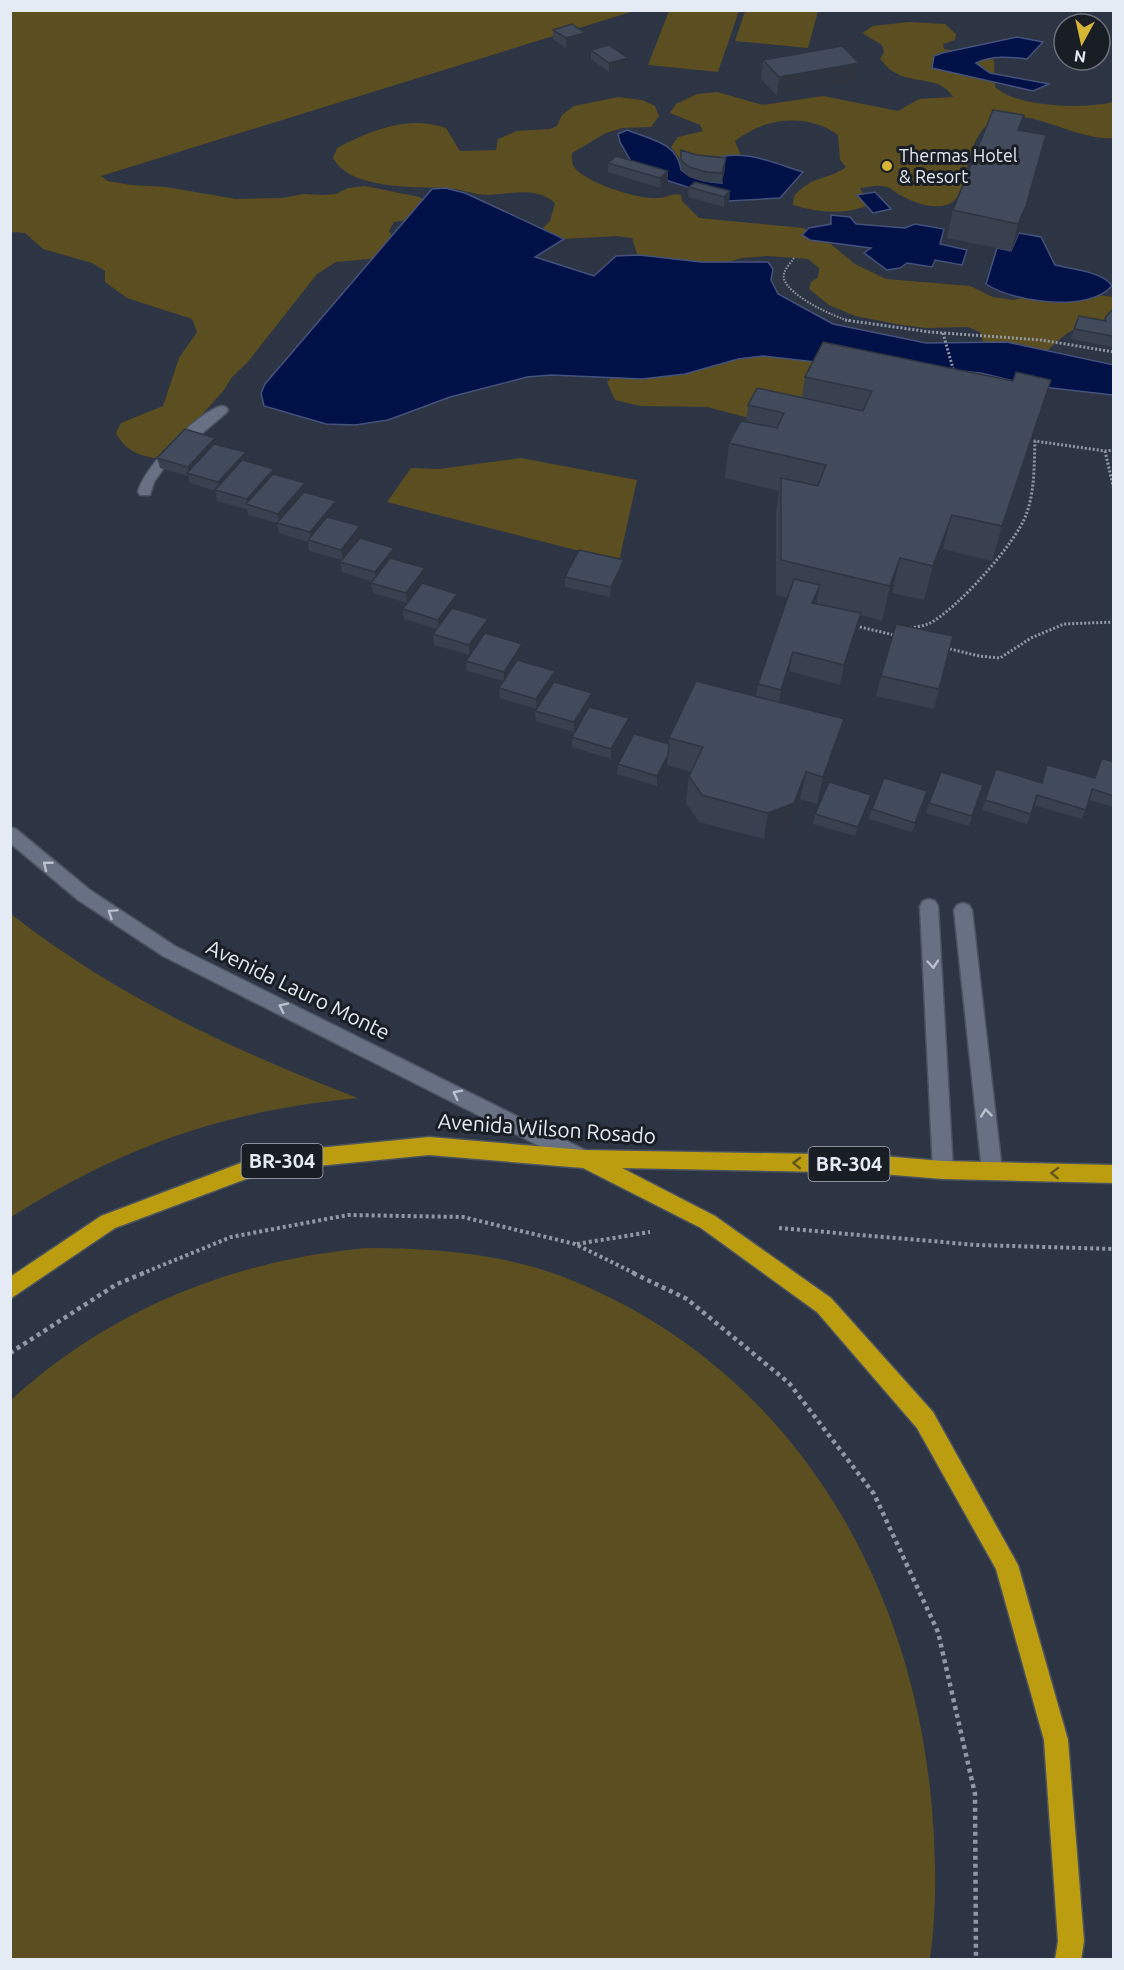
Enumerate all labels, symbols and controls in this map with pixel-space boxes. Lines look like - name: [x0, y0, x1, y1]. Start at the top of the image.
- north arrow: [1052, 12, 1112, 72]
- text: N: [1073, 47, 1087, 67]
- place label: Thermas Hotel & Resort: [899, 145, 1018, 186]
- marker: Thermas Hotel & Resort: [880, 159, 894, 173]
- one-way arrow: [43, 861, 54, 872]
- one-way arrow: [108, 909, 119, 920]
- street label: Avenida Lauro Monte: [203, 934, 394, 1044]
- one-way arrow: [926, 960, 939, 969]
- one-way arrow: [278, 1003, 289, 1015]
- one-way arrow: [453, 1090, 464, 1102]
- street label: Avenida Wilson Rosado: [437, 1108, 657, 1148]
- one-way arrow: [980, 1108, 992, 1117]
- road number: BR-304: [242, 1144, 322, 1178]
- road number: BR-304: [808, 1147, 890, 1181]
- one-way arrow: [793, 1157, 802, 1169]
- one-way arrow: [1051, 1166, 1060, 1179]

